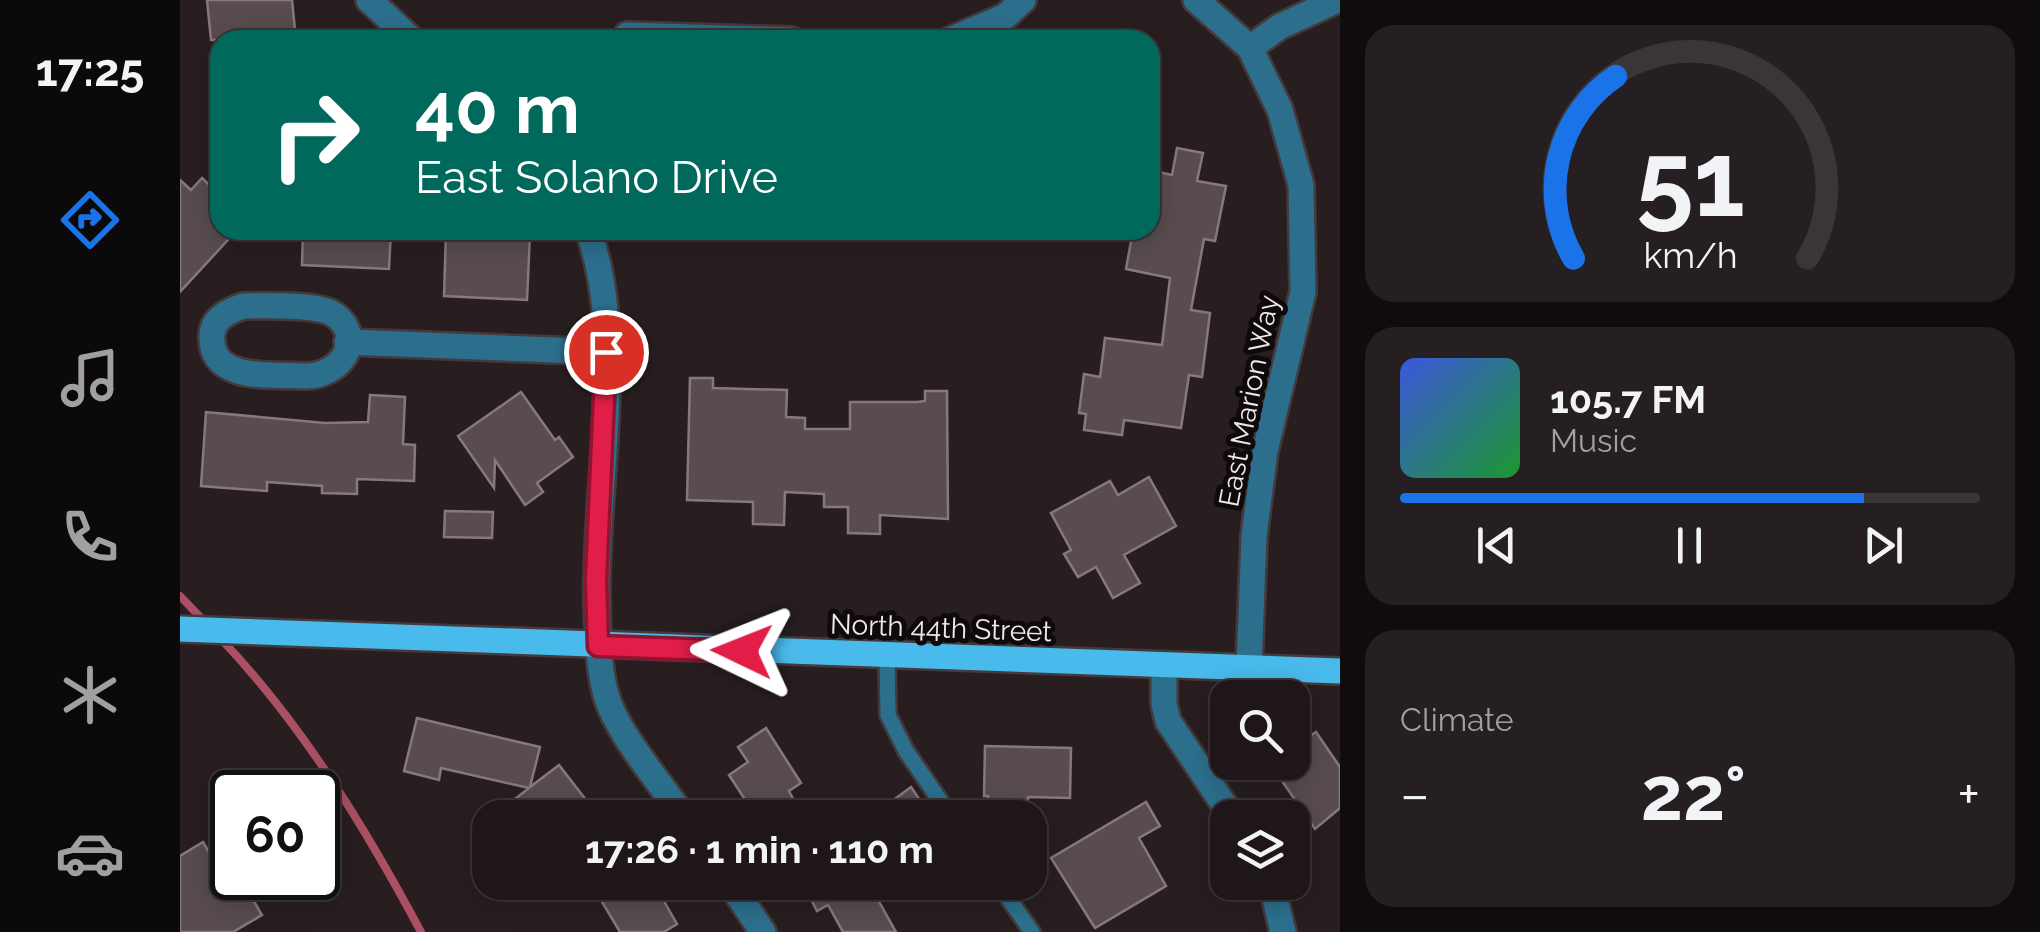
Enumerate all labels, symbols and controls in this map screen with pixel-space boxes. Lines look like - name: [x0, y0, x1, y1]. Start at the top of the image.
- text: 17:25: [36, 44, 144, 97]
- text: 40 m: [415, 67, 580, 149]
- icon: right: [250, 70, 380, 200]
- text: 51: [1636, 118, 1745, 240]
- text: East Solano Drive: [415, 151, 778, 204]
- icon: directions: [55, 185, 125, 255]
- text: km/h: [1643, 234, 1737, 276]
- street label: East Marion Way: [1212, 292, 1286, 510]
- pin: [564, 310, 649, 395]
- icon: arrive: [579, 325, 634, 380]
- icon: music: [55, 343, 125, 413]
- text: 105.7 FM: [1550, 377, 1706, 422]
- text: Music: [1550, 422, 1637, 459]
- icon: phone: [55, 502, 125, 572]
- icon: previous: [1469, 518, 1524, 573]
- icon: pause: [1662, 518, 1717, 573]
- icon: next: [1856, 518, 1911, 573]
- position arrow: [690, 599, 794, 703]
- street label: North 44th Street: [830, 608, 1053, 648]
- icon: climate: [55, 660, 125, 730]
- map controls: [1210, 680, 1310, 900]
- button: search: [1210, 680, 1310, 780]
- text: Climate: [1400, 701, 1514, 738]
- text: 22°: [1641, 749, 1746, 838]
- text: −: [1400, 762, 1430, 827]
- text: +: [1957, 762, 1980, 827]
- speed limit sign: 60: [210, 770, 340, 900]
- button: layers: [1210, 800, 1310, 900]
- icon: car: [55, 818, 125, 888]
- text: 17:26 · 1 min · 110 m: [585, 827, 934, 872]

